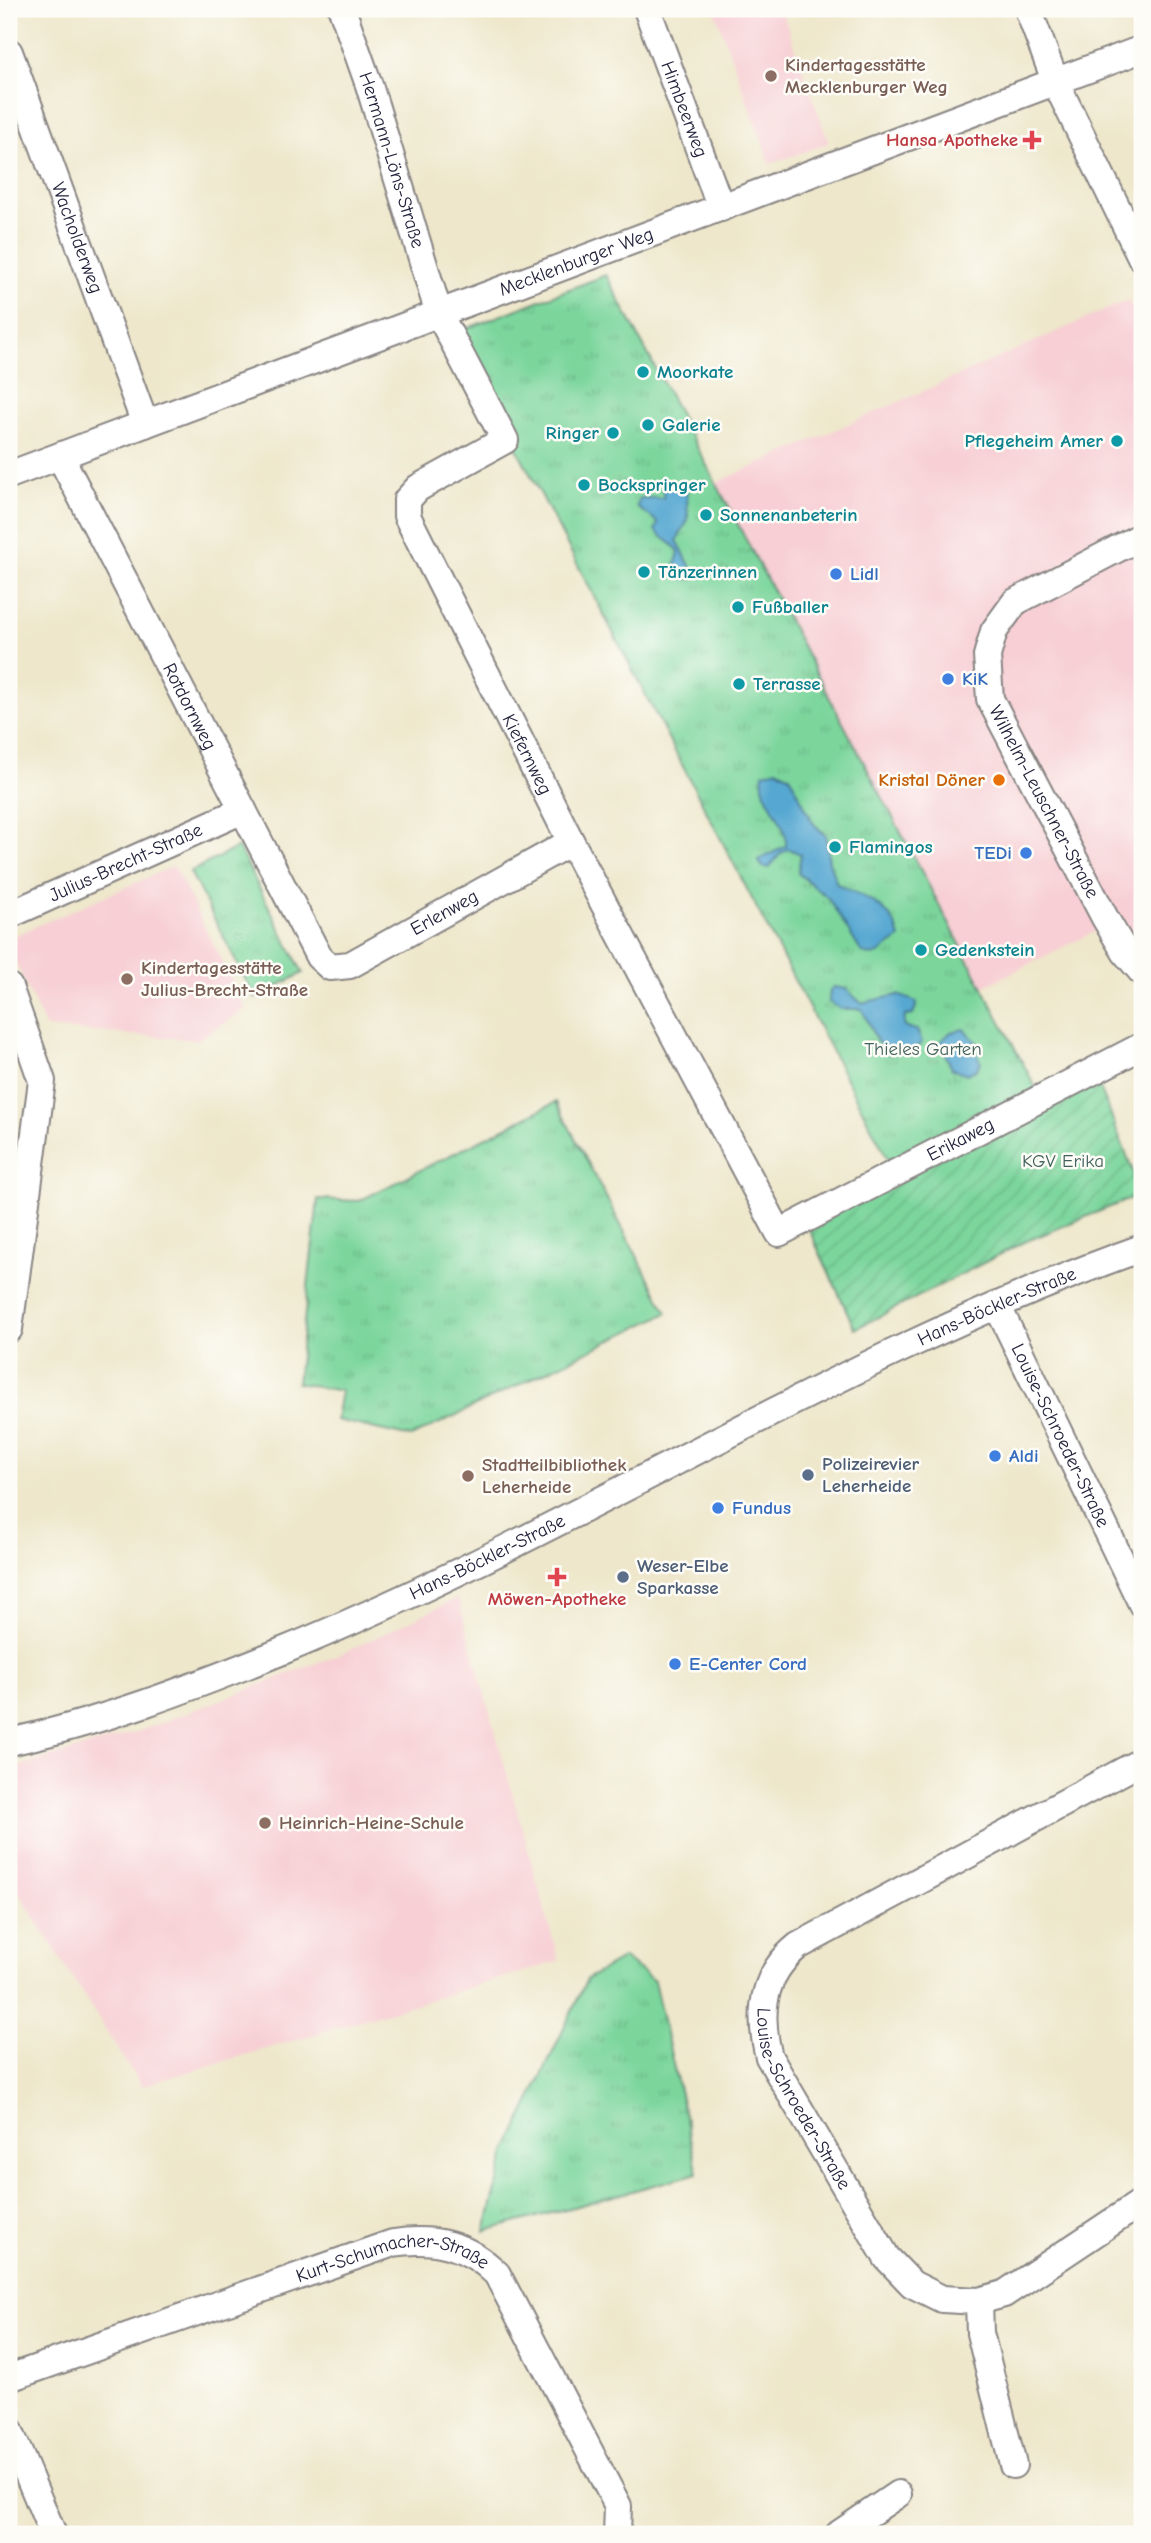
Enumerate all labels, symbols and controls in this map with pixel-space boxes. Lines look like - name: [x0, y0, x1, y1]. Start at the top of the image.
- place label: Kindertagesstätte Mecklenburger Weg: [785, 54, 948, 98]
- street label: Himbeerweg: [656, 58, 712, 161]
- marker: Kindertagesstätte Mecklenburger Weg: [763, 68, 779, 84]
- street label: Hermann-Löns-Straße: [354, 69, 429, 251]
- place label: Hansa Apotheke: [886, 129, 1018, 151]
- marker: Hansa Apotheke: [1024, 132, 1040, 148]
- street label: Wacholderweg: [47, 180, 107, 296]
- street label: Mecklenburger Weg: [496, 223, 657, 301]
- place label: Moorkate: [657, 361, 733, 383]
- marker: Moorkate: [635, 364, 651, 380]
- place label: Galerie: [662, 414, 720, 436]
- marker: Galerie: [640, 417, 656, 433]
- place label: Ringer: [546, 422, 599, 444]
- marker: Ringer: [605, 425, 621, 441]
- place label: Pflegeheim Amer: [964, 430, 1103, 452]
- marker: Pflegeheim Amer: [1109, 433, 1125, 449]
- place label: Bockspringer: [598, 474, 706, 496]
- marker: Bockspringer: [576, 477, 592, 493]
- place label: Sonnenanbeterin: [720, 504, 857, 526]
- marker: Sonnenanbeterin: [698, 507, 714, 523]
- place label: Tänzerinnen: [658, 561, 757, 583]
- place label: Lidl: [850, 563, 879, 585]
- marker: Tänzerinnen: [636, 564, 652, 580]
- marker: Lidl: [828, 566, 844, 582]
- place label: Fußballer: [752, 596, 829, 618]
- marker: Fußballer: [730, 599, 746, 615]
- street label: Rotdornweg: [158, 659, 221, 754]
- place label: KiK: [962, 668, 988, 690]
- marker: KiK: [940, 671, 956, 687]
- place label: Terrasse: [753, 673, 821, 695]
- marker: Terrasse: [731, 676, 747, 692]
- street label: Wilhelm-Leuschner-Straße: [984, 701, 1104, 902]
- street label: Kiefernweg: [497, 710, 557, 799]
- place label: Kristal Döner: [878, 769, 985, 791]
- marker: Kristal Döner: [991, 772, 1007, 788]
- street label: Julius-Brecht-Straße: [46, 819, 206, 907]
- place label: Flamingos: [849, 836, 933, 858]
- marker: Flamingos: [827, 839, 843, 855]
- place label: TEDi: [974, 842, 1012, 864]
- marker: TEDi: [1018, 845, 1034, 861]
- street label: Erlenweg: [407, 885, 482, 940]
- place label: Gedenkstein: [935, 939, 1035, 961]
- marker: Gedenkstein: [913, 942, 929, 958]
- place label: Kindertagesstätte Julius-Brecht-Straße: [141, 957, 308, 1001]
- marker: Kindertagesstätte Julius-Brecht-Straße: [119, 971, 135, 987]
- park label: Thieles Garten: [864, 1038, 982, 1060]
- street label: Erikaweg: [923, 1113, 998, 1166]
- park label: KGV Erika: [1022, 1150, 1104, 1172]
- street label: Hans-Böckler-Straße: [914, 1263, 1079, 1350]
- street label: Louise-Schroeder-Straße: [1006, 1340, 1114, 1531]
- place label: Aldi: [1009, 1445, 1039, 1467]
- marker: Aldi: [987, 1448, 1003, 1464]
- place label: Polizeirevier Leherheide: [822, 1453, 920, 1497]
- place label: Stadtteilbibliothek Leherheide: [482, 1454, 627, 1498]
- marker: Polizeirevier Leherheide: [800, 1467, 816, 1483]
- marker: Stadtteilbibliothek Leherheide: [460, 1468, 476, 1484]
- place label: Fundus: [732, 1497, 791, 1519]
- marker: Fundus: [710, 1500, 726, 1516]
- street label: Hans-Böckler-Straße: [406, 1510, 569, 1604]
- place label: Weser-Elbe Sparkasse: [637, 1555, 729, 1599]
- marker: Möwen-Apotheke: [549, 1569, 565, 1585]
- marker: Weser-Elbe Sparkasse: [615, 1569, 631, 1585]
- place label: Möwen-Apotheke: [488, 1588, 626, 1610]
- place label: E-Center Cord: [689, 1653, 807, 1675]
- marker: E-Center Cord: [667, 1656, 683, 1672]
- place label: Heinrich-Heine-Schule: [279, 1812, 464, 1834]
- marker: Heinrich-Heine-Schule: [257, 1815, 273, 1831]
- street label: Louise-Schroeder-Straße: [752, 2007, 855, 2194]
- street label: Kurt-Schumacher-Straße: [293, 2230, 494, 2287]

